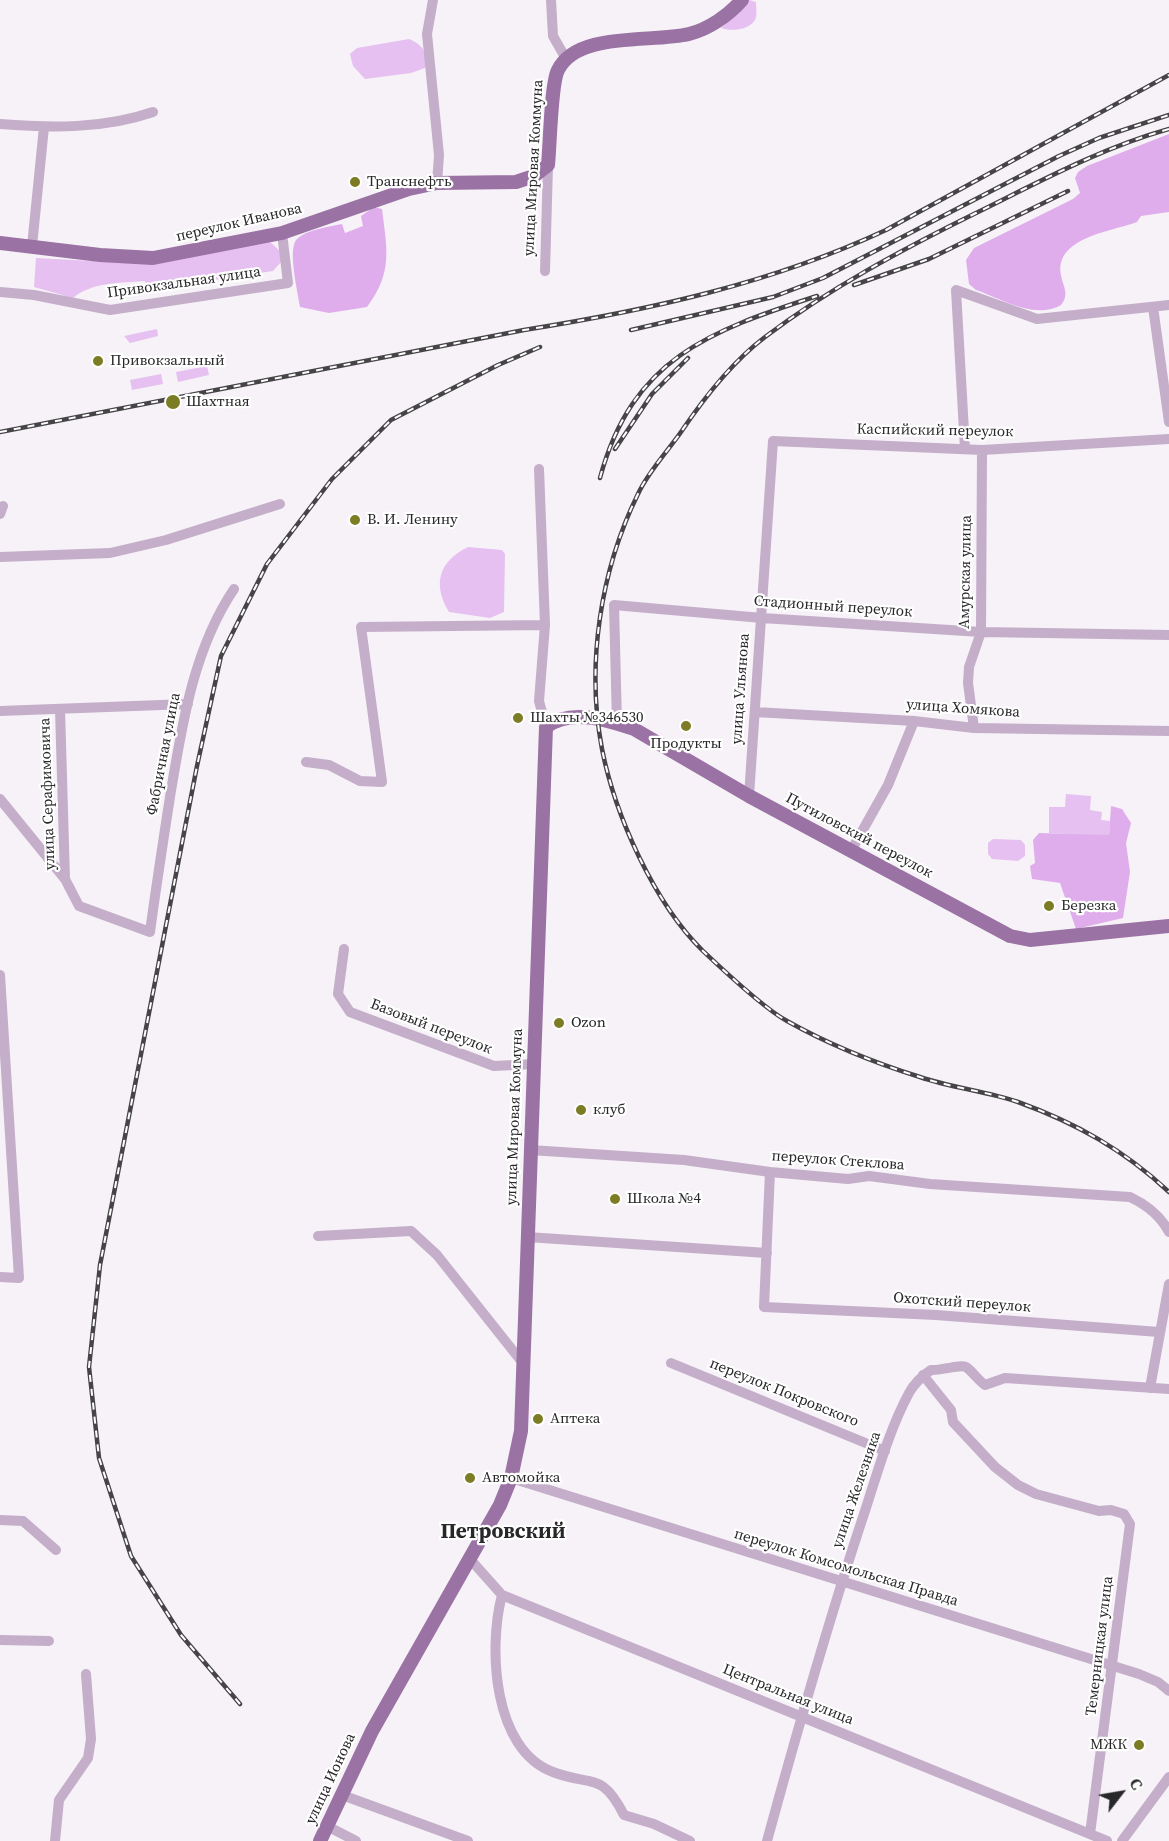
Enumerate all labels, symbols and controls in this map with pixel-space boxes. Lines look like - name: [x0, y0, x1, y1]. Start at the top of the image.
- street label: улица Мировая Коммуна: [520, 79, 548, 257]
- place label: Транснефть: [367, 173, 452, 191]
- marker: Транснефть: [348, 175, 362, 189]
- street label: переулок Иванова: [174, 200, 304, 246]
- street label: Привокзальная улица: [106, 263, 262, 303]
- place label: Привокзальный: [110, 352, 225, 370]
- marker: Привокзальный: [91, 354, 105, 368]
- marker: Шахтная: [164, 393, 182, 411]
- place label: Шахтная: [186, 393, 250, 411]
- street label: Каспийский переулок: [856, 421, 1014, 441]
- place label: В. И. Ленину: [367, 511, 458, 529]
- marker: В. И. Ленину: [348, 513, 362, 527]
- street label: Амурская улица: [956, 515, 976, 629]
- street label: Стадионный переулок: [753, 592, 913, 622]
- street label: улица Ульянова: [728, 633, 754, 745]
- street label: Фабричная улица: [143, 691, 185, 817]
- street label: улица Хомякова: [906, 696, 1020, 722]
- place label: Шахты №346530: [530, 709, 644, 727]
- marker: Шахты №346530: [511, 711, 525, 725]
- street label: улица Серафимовича: [36, 718, 60, 870]
- marker: Продукты: [679, 719, 693, 733]
- place label: Продукты: [650, 735, 722, 753]
- street label: Путиловский переулок: [782, 790, 936, 882]
- place label: Березка: [1061, 897, 1116, 915]
- marker: Березка: [1042, 899, 1056, 913]
- street label: Базовый переулок: [368, 996, 494, 1058]
- place label: Ozon: [571, 1014, 606, 1032]
- marker: Ozon: [552, 1016, 566, 1030]
- street label: улица Мировая Коммуна: [503, 1028, 527, 1206]
- place label: клуб: [593, 1101, 625, 1119]
- marker: клуб: [574, 1103, 588, 1117]
- street label: переулок Стеклова: [771, 1147, 905, 1175]
- place label: Школа №4: [627, 1190, 701, 1208]
- marker: Школа №4: [608, 1192, 622, 1206]
- street label: Охотский переулок: [893, 1289, 1031, 1317]
- street label: переулок Покровского: [707, 1355, 861, 1431]
- place label: Аптека: [550, 1410, 600, 1428]
- marker: Аптека: [531, 1412, 545, 1426]
- street label: улица Железняка: [829, 1429, 885, 1551]
- place label: Автомойка: [482, 1469, 560, 1487]
- marker: Автомойка: [463, 1471, 477, 1485]
- district label: Петровский: [441, 1520, 565, 1546]
- street label: переулок Комсомольская Правда: [732, 1525, 960, 1611]
- street label: Темерницкая улица: [1082, 1575, 1118, 1717]
- street label: Центральная улица: [720, 1660, 856, 1730]
- street label: улица Ионова: [302, 1731, 360, 1827]
- place label: МЖК: [1090, 1736, 1127, 1754]
- marker: МЖК: [1132, 1738, 1146, 1752]
- north arrow: [1091, 1763, 1151, 1823]
- text: С: [1124, 1774, 1148, 1794]

